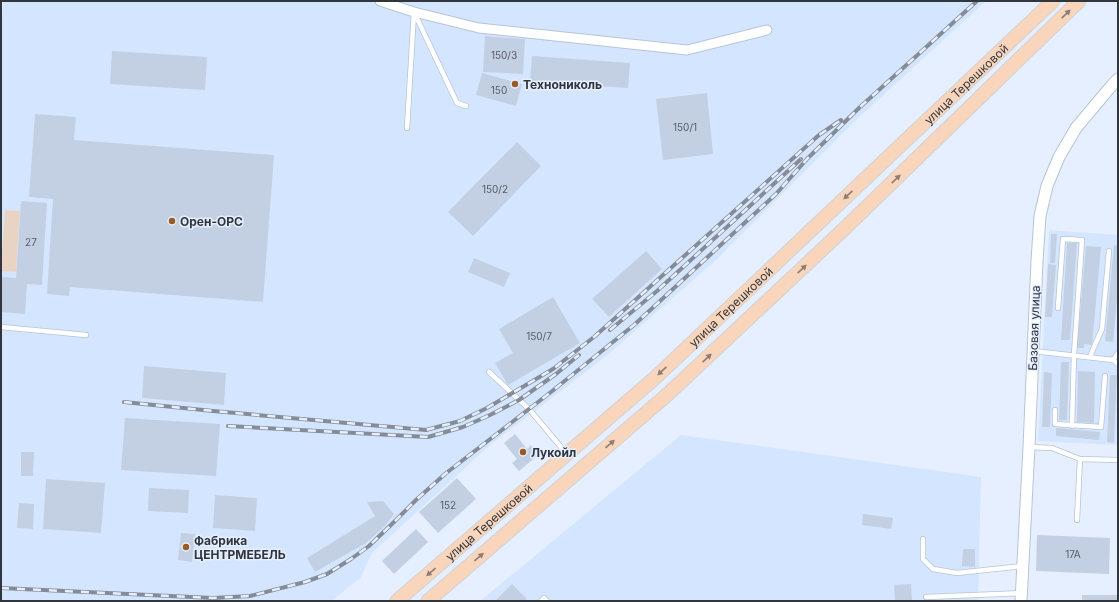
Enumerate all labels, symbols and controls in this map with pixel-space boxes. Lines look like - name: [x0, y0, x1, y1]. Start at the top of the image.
- one-way arrow: [1061, 9, 1071, 19]
- street label: улица Терешковой: [921, 40, 1011, 127]
- house number: 150/3: [491, 49, 517, 61]
- place label: Технониколь: [523, 77, 602, 92]
- marker: Технониколь: [510, 79, 520, 89]
- house number: 150: [491, 84, 507, 96]
- house number: 150/1: [673, 121, 697, 133]
- one-way arrow: [891, 174, 901, 184]
- house number: 150/2: [482, 183, 508, 195]
- one-way arrow: [844, 190, 853, 199]
- place label: Орен-ОРС: [180, 214, 243, 229]
- marker: Орен-ОРС: [167, 216, 177, 226]
- house number: 27: [25, 236, 37, 248]
- street label: улица Терешковой: [685, 263, 776, 350]
- one-way arrow: [797, 264, 807, 274]
- street label: Базовая улица: [1025, 285, 1043, 371]
- house number: 150/7: [526, 330, 552, 342]
- one-way arrow: [702, 353, 712, 363]
- one-way arrow: [657, 366, 667, 376]
- one-way arrow: [604, 440, 615, 449]
- place label: Лукойл: [531, 445, 576, 460]
- marker: Лукойл: [518, 447, 528, 457]
- street label: улица Терешковой: [442, 480, 535, 564]
- house number: 152: [440, 499, 456, 511]
- place label: Фабрика ЦЕНТРМЕБЕЛЬ: [194, 533, 286, 562]
- marker: Фабрика ЦЕНТРМЕБЕЛЬ: [181, 542, 191, 552]
- house number: 17А: [1065, 548, 1081, 560]
- one-way arrow: [474, 553, 484, 562]
- one-way arrow: [426, 567, 437, 576]

